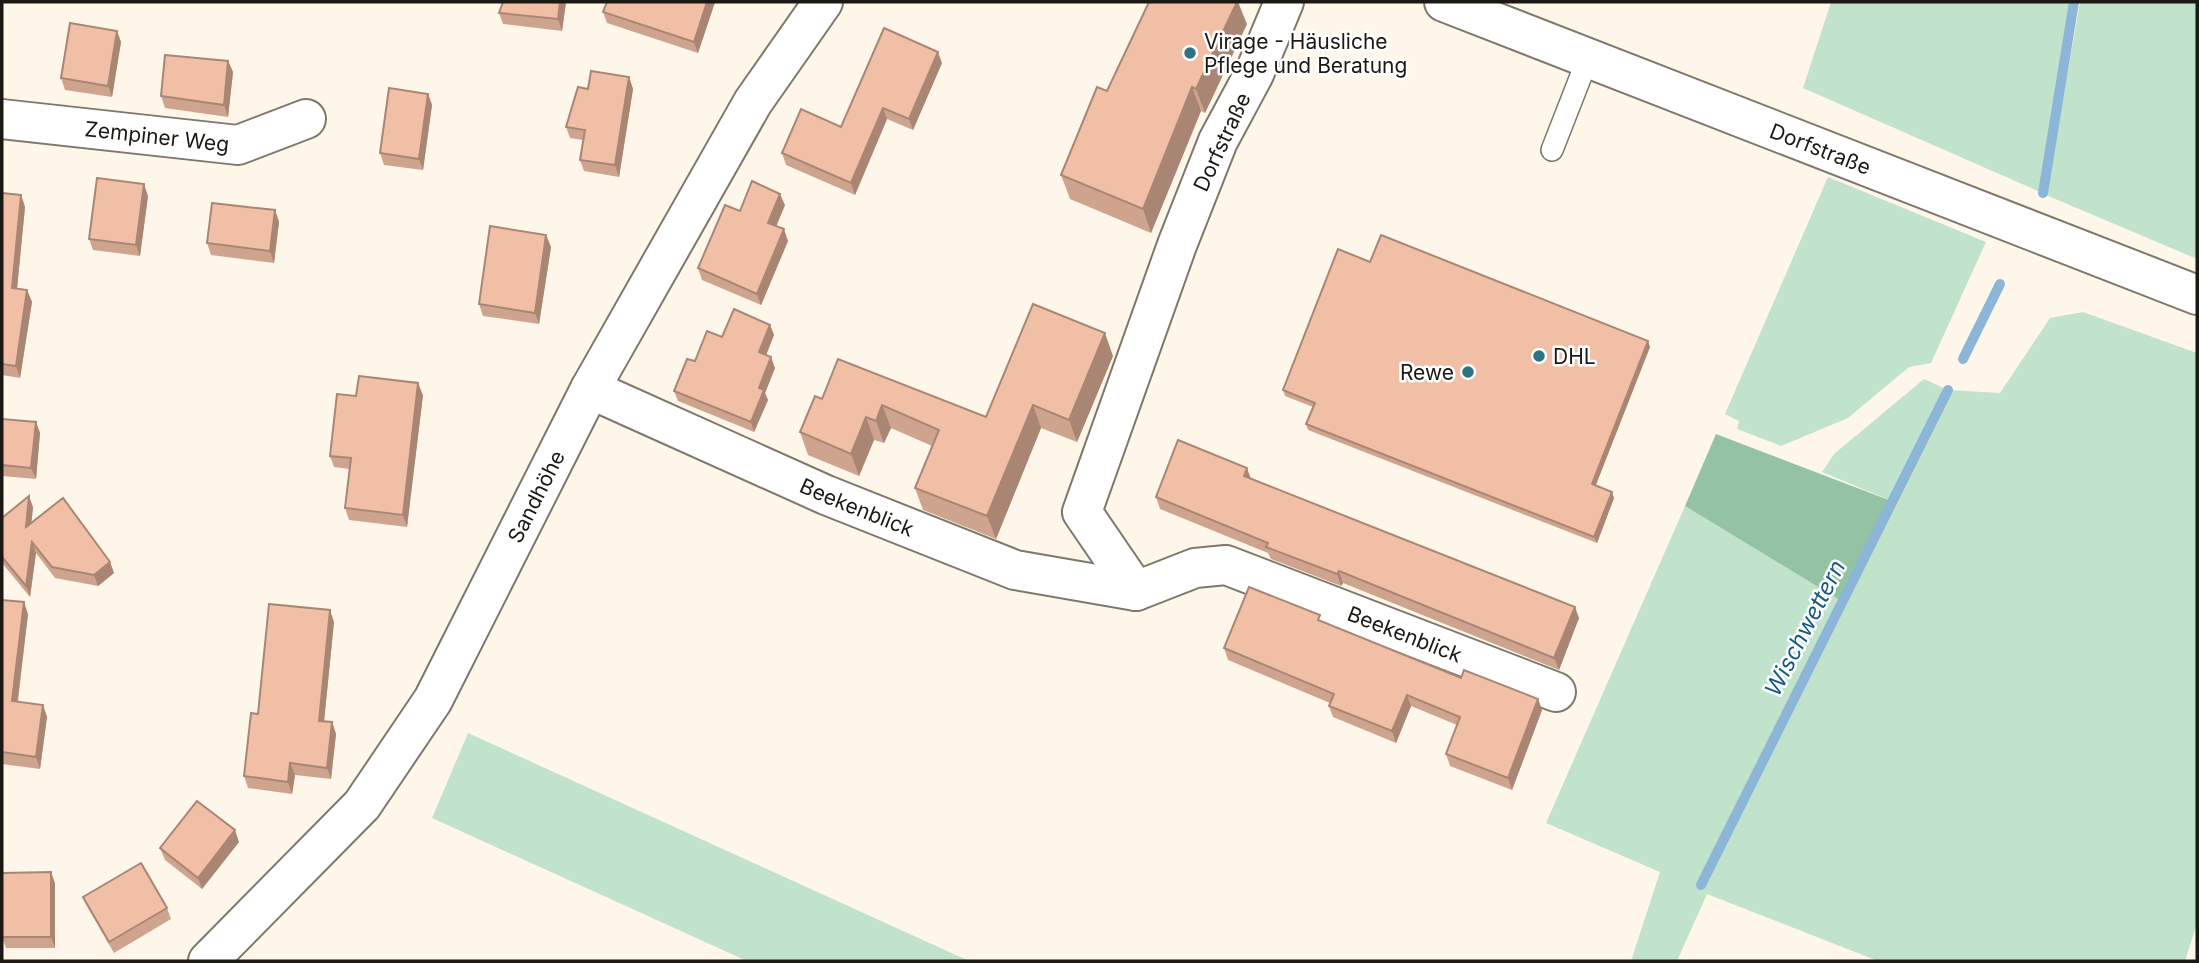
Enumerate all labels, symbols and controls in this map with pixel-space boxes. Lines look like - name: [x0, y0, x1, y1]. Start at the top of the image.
- place label: Virage - Häusliche Pflege und Beratung: [1204, 29, 1407, 78]
- marker: Virage - Häusliche Pflege und Beratung: [1182, 45, 1198, 61]
- street label: Dorfstraße: [1188, 89, 1256, 195]
- street label: Zempiner Weg: [84, 116, 231, 156]
- street label: Dorfstraße: [1766, 118, 1875, 179]
- place label: DHL: [1553, 344, 1596, 369]
- marker: DHL: [1531, 348, 1547, 364]
- place label: Rewe: [1400, 360, 1454, 385]
- marker: Rewe: [1460, 364, 1476, 380]
- street label: Sandhöhe: [502, 446, 570, 547]
- street label: Beekenblick: [796, 473, 918, 541]
- water label: Wischwettern: [1759, 555, 1851, 701]
- street label: Beekenblick: [1344, 600, 1466, 667]

